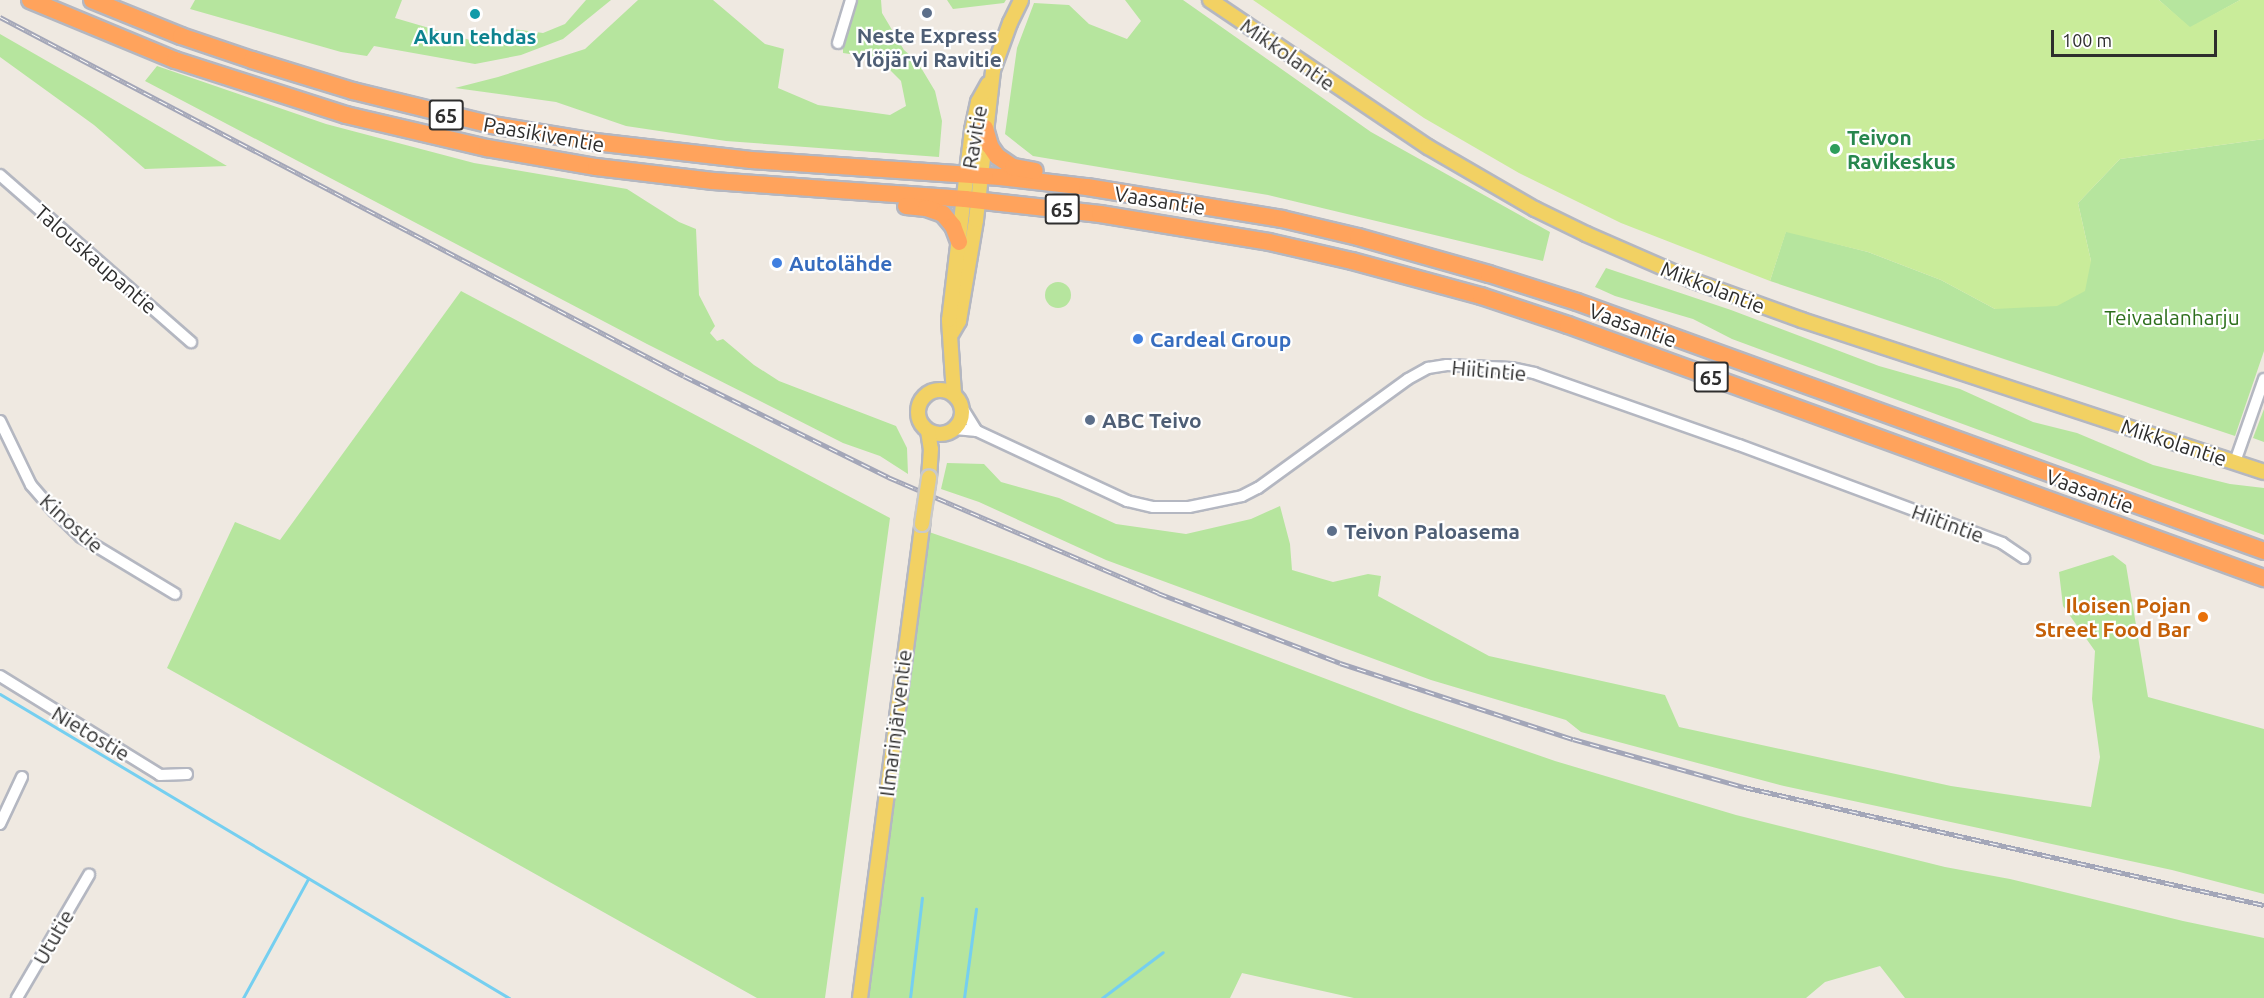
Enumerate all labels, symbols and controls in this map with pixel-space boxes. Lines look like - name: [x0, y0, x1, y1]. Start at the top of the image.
- marker: Neste Express Ylöjärvi Ravitie: [920, 6, 934, 20]
- marker: Akun tehdas: [468, 7, 482, 21]
- street label: Mikkolantie: [1236, 12, 1340, 96]
- scale bar: [2054, 18, 2220, 56]
- place label: Neste Express Ylöjärvi Ravitie: [852, 22, 1002, 72]
- place label: Akun tehdas: [414, 23, 536, 49]
- text: 100 m: [2062, 30, 2112, 50]
- road number: 65: [428, 98, 464, 132]
- street label: Ravitie: [956, 103, 992, 171]
- street label: Paasikiventie: [481, 111, 607, 157]
- place label: Teivon Ravikeskus: [1847, 124, 1956, 174]
- marker: Teivon Ravikeskus: [1828, 142, 1842, 156]
- street label: Vaasantie: [1113, 180, 1207, 220]
- road number: 65: [1044, 192, 1080, 226]
- street label: Talouskaupantie: [30, 199, 162, 319]
- place label: Autolähde: [789, 250, 892, 276]
- marker: Autolähde: [770, 256, 784, 270]
- street label: Mikkolantie: [1657, 256, 1769, 318]
- street label: Vaasantie: [1586, 298, 1680, 352]
- park label: Teivaalanharju: [2104, 304, 2240, 330]
- place label: Cardeal Group: [1150, 326, 1291, 352]
- marker: Cardeal Group: [1131, 332, 1145, 346]
- street label: Hiitintie: [1450, 354, 1528, 386]
- road number: 65: [1693, 360, 1729, 394]
- place label: ABC Teivo: [1102, 407, 1202, 433]
- marker: ABC Teivo: [1083, 413, 1097, 427]
- street label: Mikkolantie: [2118, 413, 2230, 471]
- street label: Vaasantie: [2043, 464, 2137, 518]
- street label: Kinostie: [35, 488, 109, 558]
- street label: Hiitintie: [1908, 498, 1988, 548]
- place label: Teivon Paloasema: [1344, 518, 1520, 544]
- marker: Teivon Paloasema: [1325, 524, 1339, 538]
- place label: Iloisen Pojan Street Food Bar: [2035, 592, 2191, 642]
- marker: Iloisen Pojan Street Food Bar: [2196, 610, 2210, 624]
- street label: Ilmarinjärventie: [873, 648, 917, 798]
- street label: Nietostie: [48, 700, 134, 766]
- street label: Ututie: [27, 905, 79, 969]

